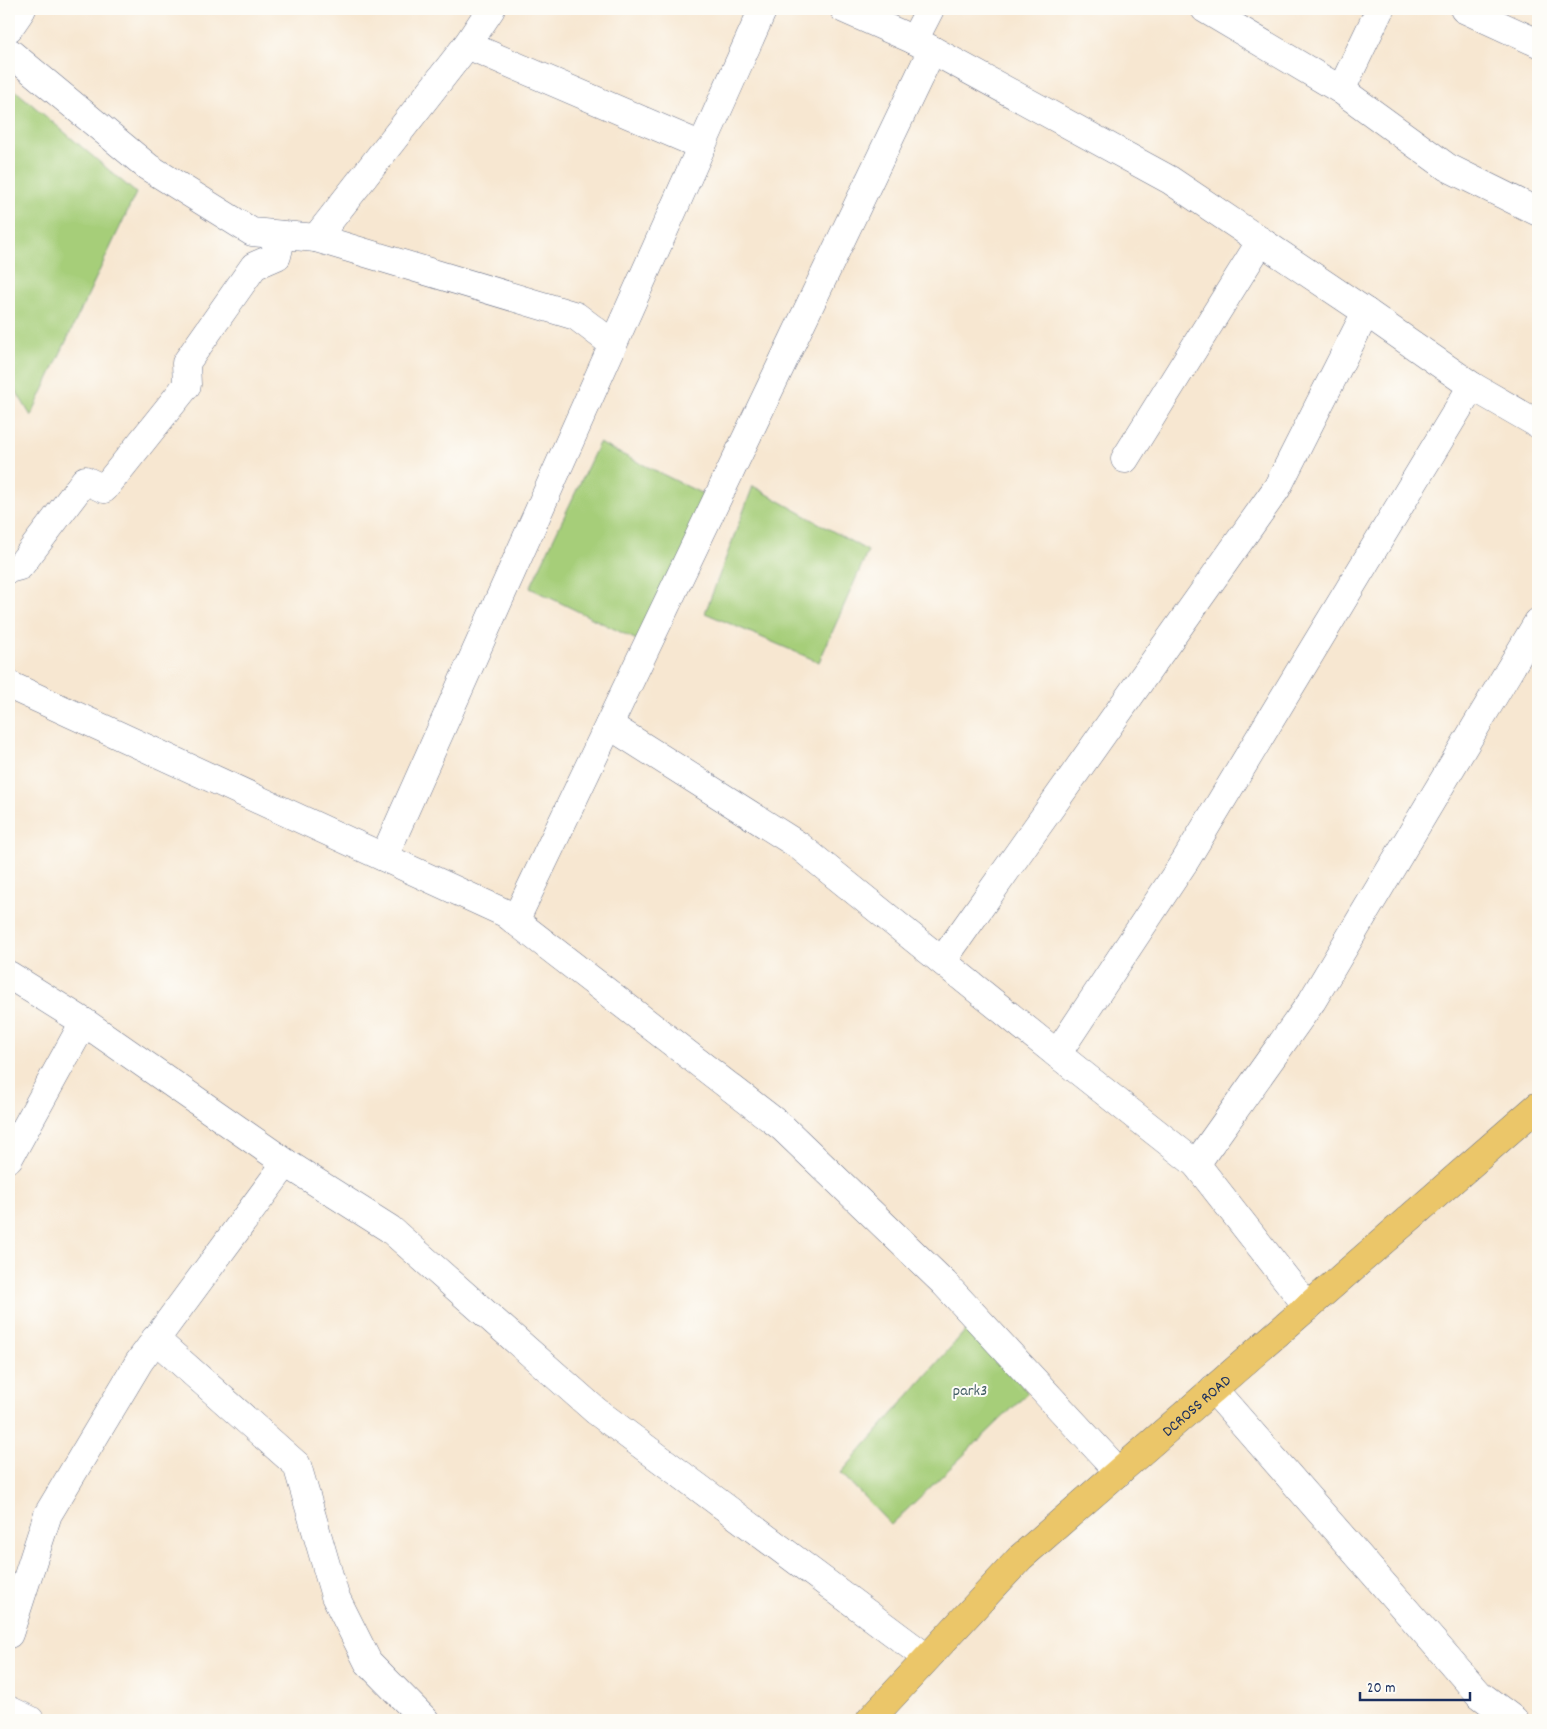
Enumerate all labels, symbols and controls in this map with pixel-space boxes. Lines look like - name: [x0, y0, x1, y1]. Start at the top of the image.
- street label: DCROSS ROAD: [1158, 1370, 1237, 1443]
- park label: park3: [953, 1380, 987, 1403]
- scale bar: [1360, 1669, 1470, 1701]
- text: 20 m: [1367, 1678, 1395, 1700]

